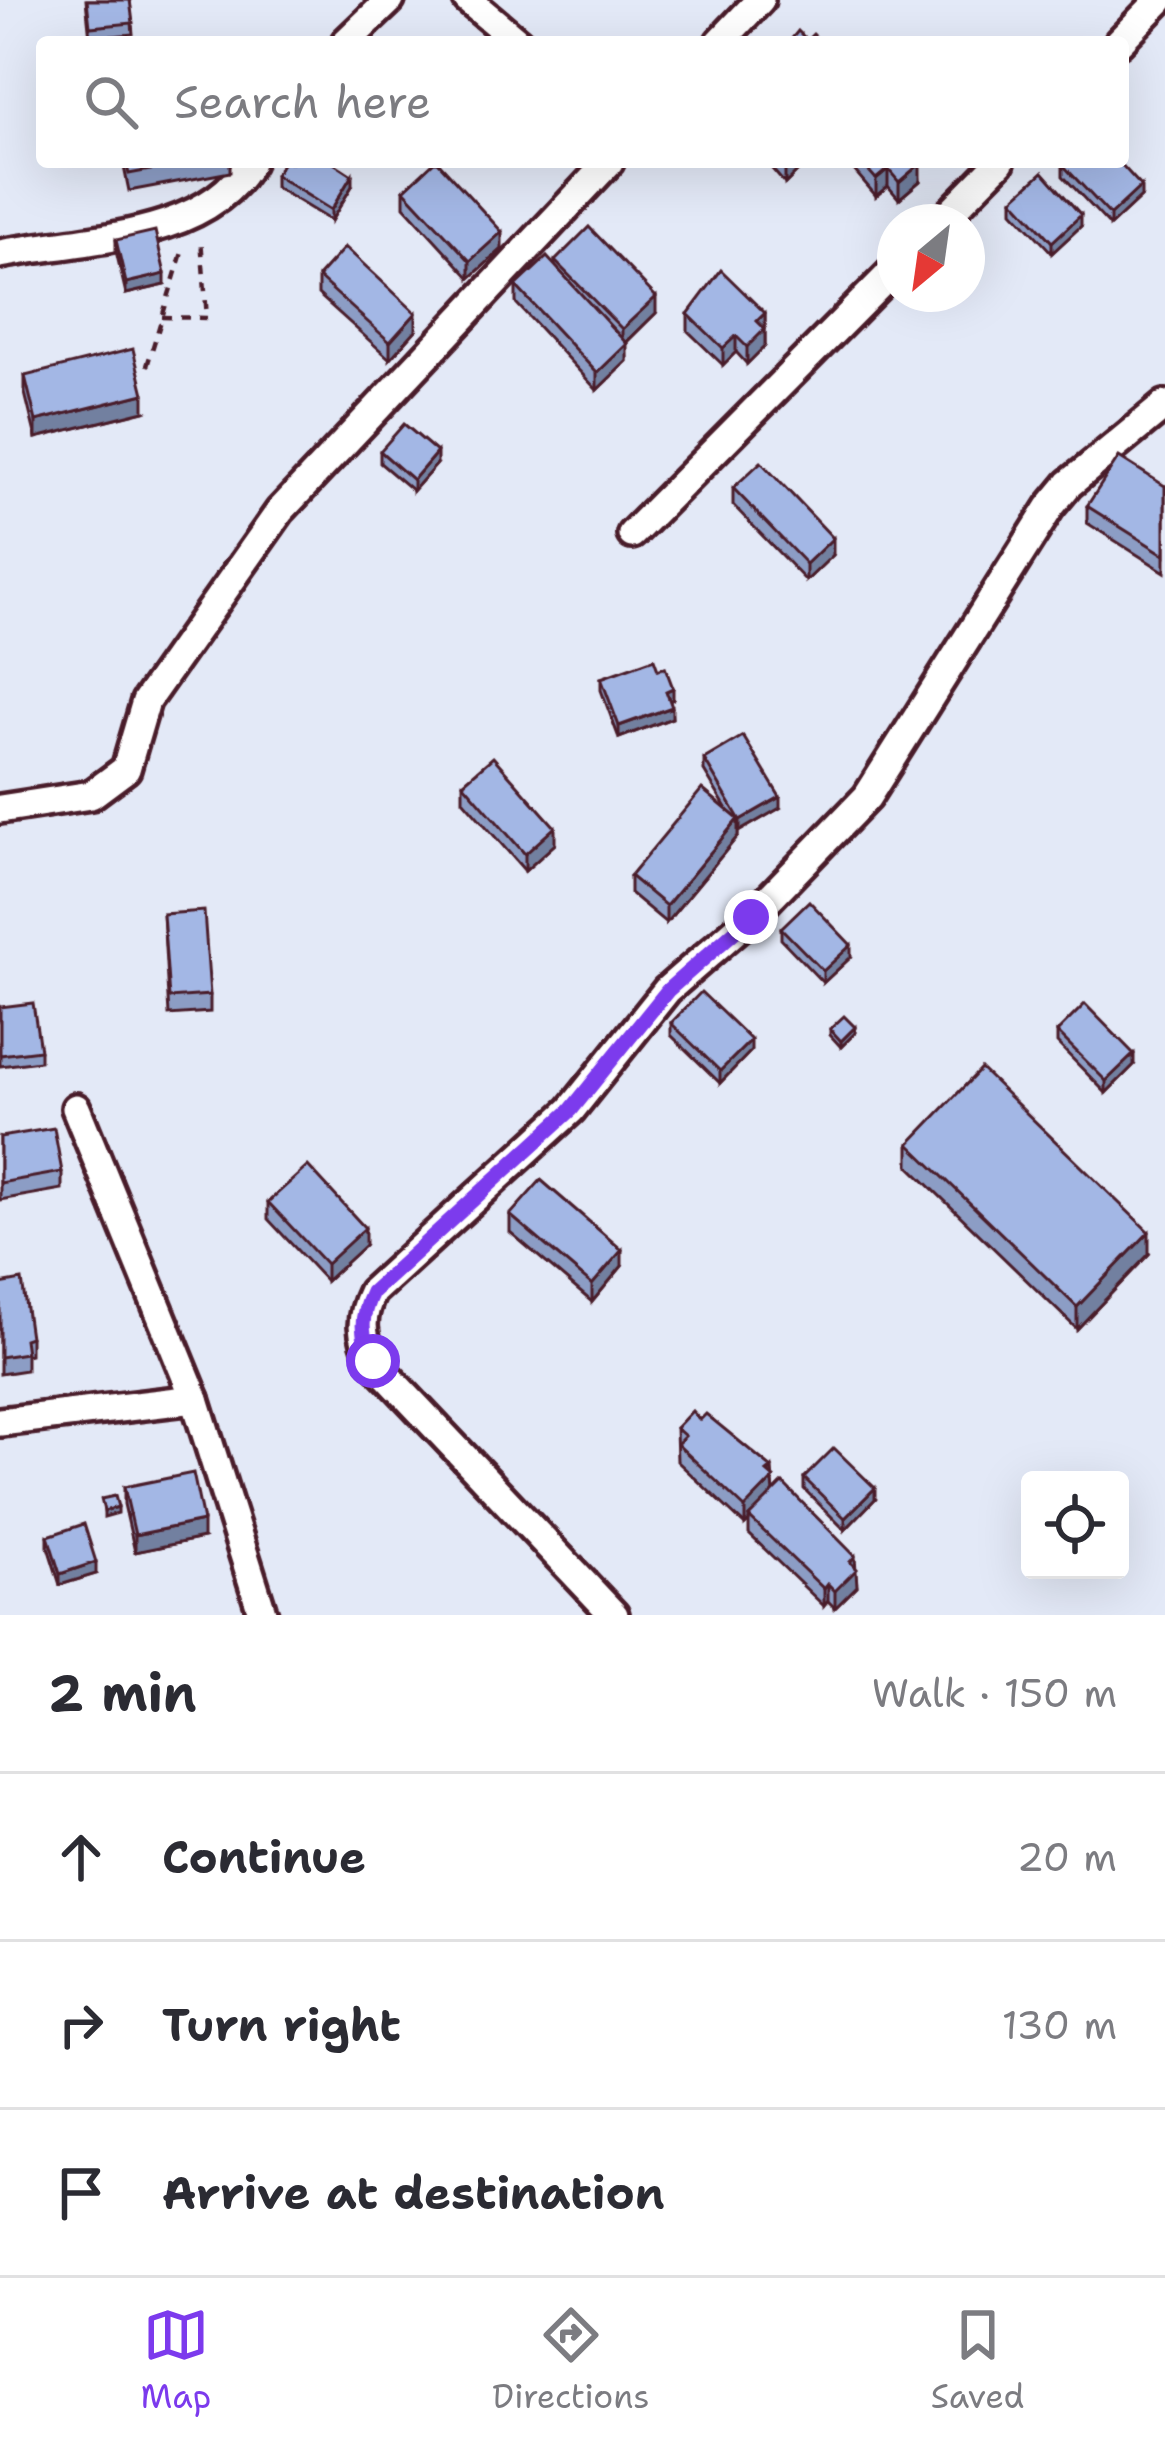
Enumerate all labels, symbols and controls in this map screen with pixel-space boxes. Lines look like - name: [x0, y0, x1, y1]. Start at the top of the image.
- search box: [36, 36, 1129, 168]
- icon: search: [78, 69, 144, 135]
- text: Search here: [174, 72, 431, 132]
- north arrow: [877, 204, 985, 312]
- route end: [724, 890, 778, 944]
- route start: [346, 1334, 400, 1388]
- map controls: [1021, 1471, 1129, 1579]
- button: locate: [1021, 1471, 1129, 1579]
- text: 2 min: [48, 1659, 197, 1727]
- text: Walk · 150 m: [872, 1667, 1117, 1719]
- icon: ahead: [48, 1824, 114, 1890]
- text: Continue: [162, 1827, 366, 1887]
- text: 20 m: [1017, 1831, 1117, 1883]
- icon: right: [48, 1992, 114, 2058]
- text: Turn right: [162, 1995, 401, 2055]
- text: 130 m: [1002, 1999, 1117, 2051]
- icon: arrive: [48, 2160, 114, 2226]
- text: Arrive at destination: [162, 2163, 665, 2223]
- tab: Map: [141, 2302, 211, 2419]
- tab: Directions: [492, 2302, 650, 2419]
- tab: Saved: [931, 2302, 1024, 2419]

